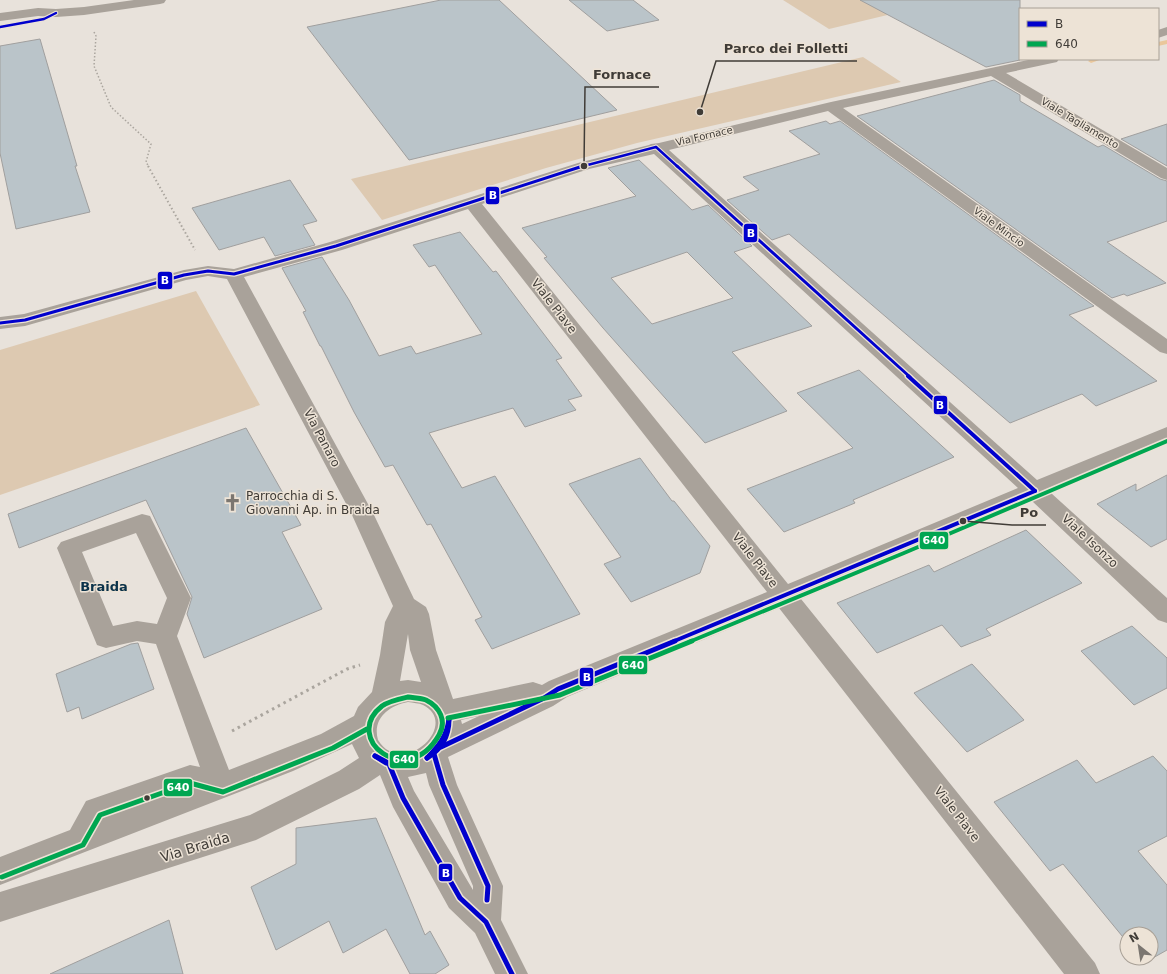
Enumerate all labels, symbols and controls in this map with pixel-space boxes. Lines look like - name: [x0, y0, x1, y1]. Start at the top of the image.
- legend: [1019, 8, 1159, 60]
- text: B: [1055, 17, 1063, 31]
- callout: Parco dei Folletti: [716, 36, 857, 61]
- text: 640: [1055, 37, 1078, 51]
- text: Parco dei Folletti: [724, 41, 848, 56]
- callout: Fornace: [585, 62, 659, 87]
- text: Fornace: [593, 67, 651, 82]
- street label: Viale Tagliamento: [1039, 95, 1121, 151]
- street label: Via Fornace: [674, 124, 734, 148]
- line badge: B: [485, 186, 500, 205]
- text: B: [489, 189, 497, 202]
- street label: Viale Mincio: [972, 205, 1026, 249]
- line badge: B: [743, 223, 758, 243]
- text: B: [747, 227, 755, 240]
- line badge: B: [157, 271, 173, 290]
- text: B: [161, 274, 169, 287]
- street label: Viale Piave: [528, 276, 580, 336]
- line badge: B: [933, 395, 948, 415]
- text: B: [936, 399, 944, 412]
- street label: Via Panaro: [301, 407, 343, 469]
- place label: Parrocchia di S. Giovanni Ap. in Braida: [246, 489, 380, 517]
- church icon: Parrocchia di S. Giovanni Ap. in Braida: [223, 493, 243, 513]
- callout: Po: [1012, 500, 1046, 525]
- text: Po: [1020, 505, 1038, 520]
- street label: Viale Isonzo: [1059, 511, 1121, 571]
- street label: Viale Piave: [729, 530, 781, 590]
- line badge: 640: [919, 531, 949, 550]
- text: 640: [923, 534, 946, 547]
- district label: Braida: [80, 579, 128, 594]
- line badge: 640: [618, 655, 648, 675]
- text: 640: [622, 659, 645, 672]
- line badge: B: [579, 667, 594, 687]
- text: B: [583, 671, 591, 684]
- line badge: 640: [389, 750, 419, 769]
- text: 640: [393, 753, 416, 766]
- line badge: 640: [163, 778, 193, 797]
- text: 640: [167, 781, 190, 794]
- street label: Viale Piave: [931, 784, 983, 844]
- unlabelled marker: [142, 793, 152, 803]
- street label: Via Braida: [158, 829, 232, 865]
- line badge: B: [438, 863, 453, 882]
- text: B: [442, 867, 450, 880]
- north arrow: [1119, 926, 1159, 966]
- text: N: [1127, 930, 1141, 946]

